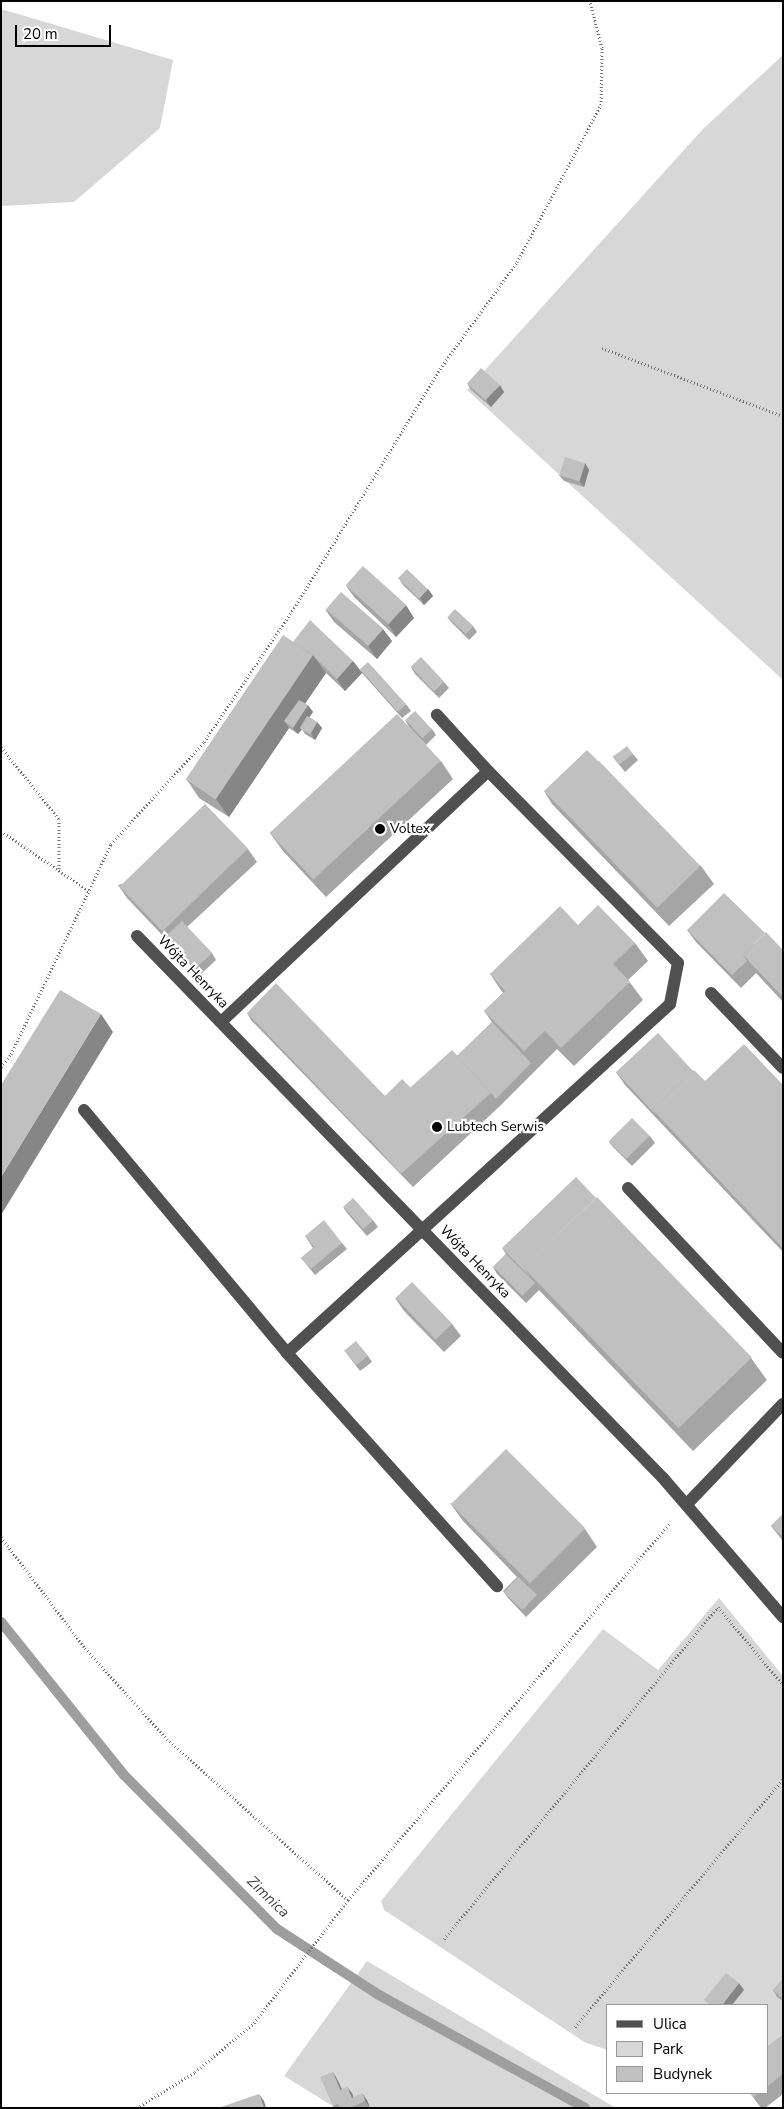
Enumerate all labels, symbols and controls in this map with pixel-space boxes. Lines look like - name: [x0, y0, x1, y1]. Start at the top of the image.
- scale bar: [18, 15, 114, 47]
- text: 20 m: [23, 24, 58, 44]
- place label: Voltex: [390, 821, 430, 837]
- marker: Voltex: [374, 823, 386, 835]
- street label: Wójta Henryka: [154, 932, 232, 1012]
- place label: Lubtech Serwis: [447, 1119, 544, 1135]
- marker: Lubtech Serwis: [431, 1121, 443, 1133]
- street label: Wójta Henryka: [436, 1222, 514, 1302]
- water label: Zimnica: [243, 1872, 293, 1922]
- legend: [606, 2004, 769, 2094]
- text: Ulica: [653, 2014, 687, 2034]
- text: Park: [653, 2039, 683, 2059]
- text: Budynek: [653, 2064, 712, 2084]

